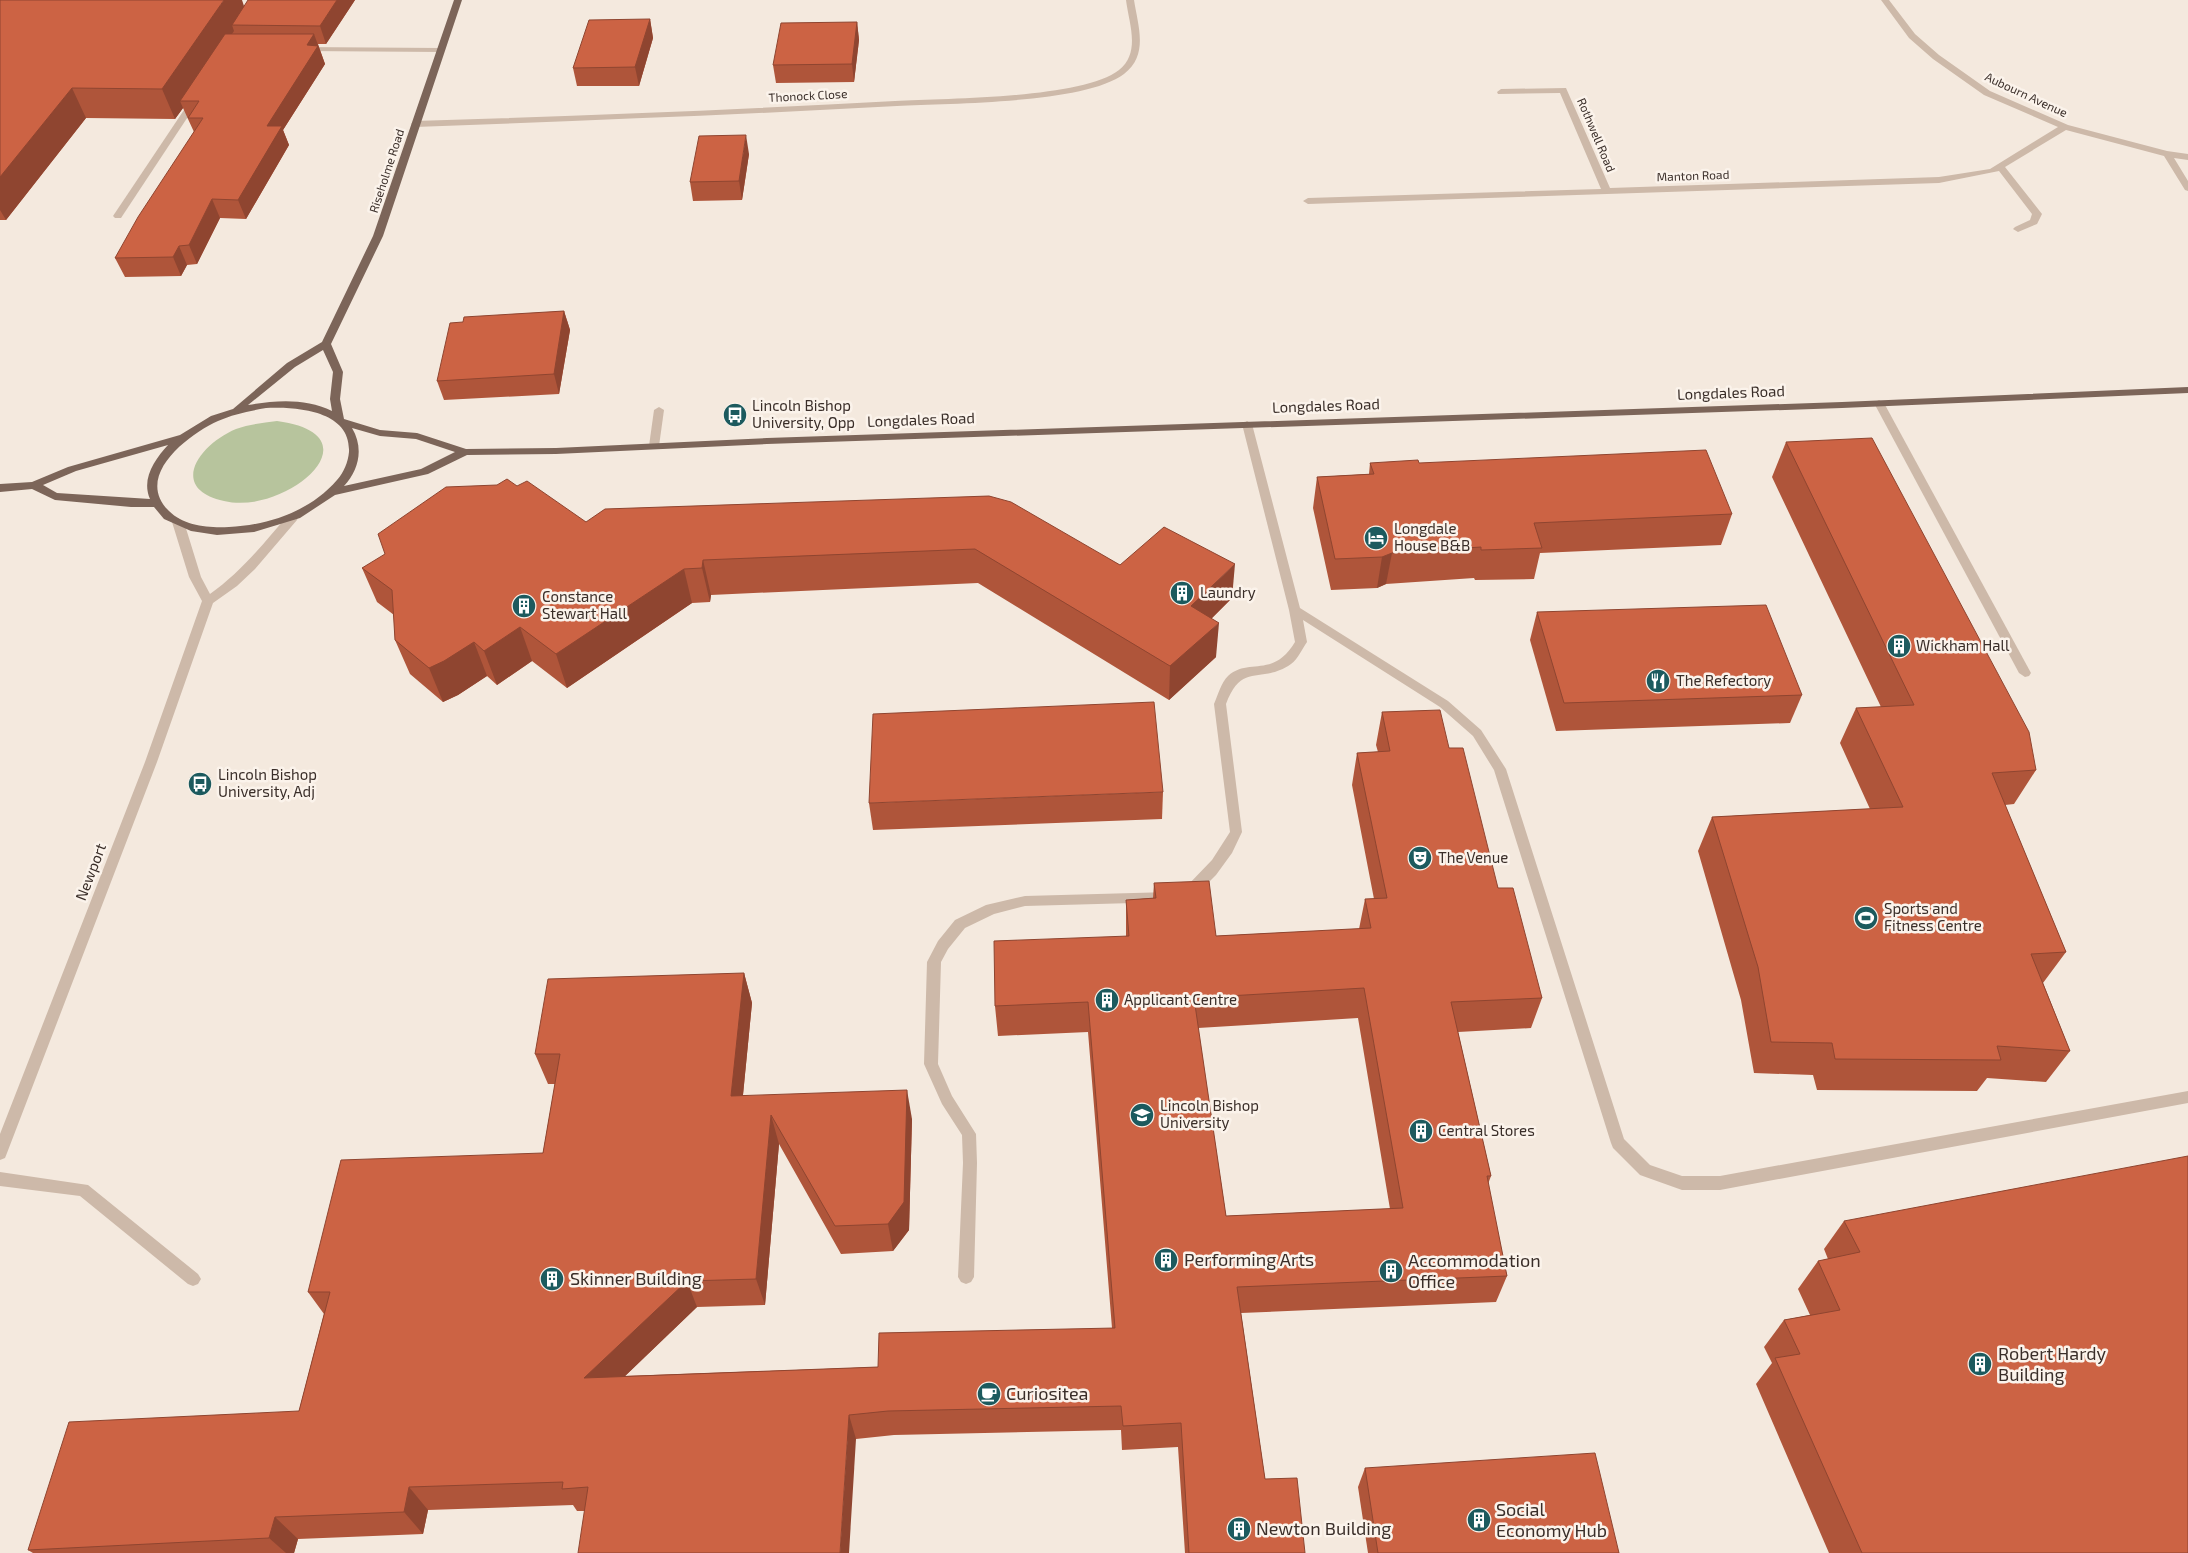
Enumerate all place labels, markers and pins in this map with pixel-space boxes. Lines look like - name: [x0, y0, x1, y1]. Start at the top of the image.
- place label: Lincoln Bishop University, Opp: [752, 396, 855, 431]
- bus stop icon: Lincoln Bishop University, Opp: [722, 402, 748, 428]
- place label: Longdale House B&B: [1394, 519, 1470, 554]
- hotel icon: Longdale House B&B: [1363, 525, 1389, 551]
- building icon: Laundry: [1169, 580, 1195, 606]
- place label: Laundry: [1200, 583, 1256, 601]
- place label: Constance Stewart Hall: [542, 587, 627, 622]
- building icon: Constance Stewart Hall: [511, 593, 537, 619]
- building icon: Wickham Hall: [1886, 633, 1912, 659]
- place label: Wickham Hall: [1916, 636, 2010, 654]
- restaurant icon: The Refectory: [1645, 668, 1671, 694]
- place label: The Refectory: [1676, 671, 1771, 689]
- place label: Lincoln Bishop University, Adj: [218, 765, 317, 801]
- bus stop icon: Lincoln Bishop University, Adj: [187, 771, 213, 797]
- theatre icon: The Venue: [1407, 845, 1433, 871]
- place label: The Venue: [1438, 848, 1508, 866]
- place label: Sports and Fitness Centre: [1884, 899, 1982, 934]
- sports icon: Sports and Fitness Centre: [1853, 905, 1879, 931]
- building icon: Applicant Centre: [1094, 987, 1120, 1013]
- place label: Applicant Centre: [1124, 990, 1237, 1008]
- place label: Lincoln Bishop University: [1160, 1096, 1259, 1131]
- school or university icon: Lincoln Bishop University: [1129, 1102, 1155, 1128]
- building icon: Central Stores: [1408, 1118, 1434, 1144]
- place label: Central Stores: [1438, 1121, 1535, 1139]
- building icon: Performing Arts: [1153, 1247, 1179, 1273]
- place label: Performing Arts: [1184, 1248, 1314, 1270]
- place label: Accommodation Office: [1408, 1249, 1541, 1292]
- building icon: Accommodation Office: [1378, 1258, 1404, 1284]
- building icon: Skinner Building: [539, 1266, 565, 1292]
- place label: Skinner Building: [570, 1267, 702, 1289]
- place label: Robert Hardy Building: [1998, 1342, 2107, 1385]
- building icon: Robert Hardy Building: [1967, 1351, 1993, 1377]
- cafe icon: Curiositea: [976, 1381, 1002, 1407]
- place label: Curiositea: [1006, 1382, 1088, 1404]
- place label: Social Economy Hub: [1496, 1498, 1607, 1541]
- building icon: Social Economy Hub: [1466, 1507, 1492, 1533]
- building icon: Newton Building: [1226, 1516, 1252, 1542]
- place label: Newton Building: [1256, 1517, 1391, 1539]

